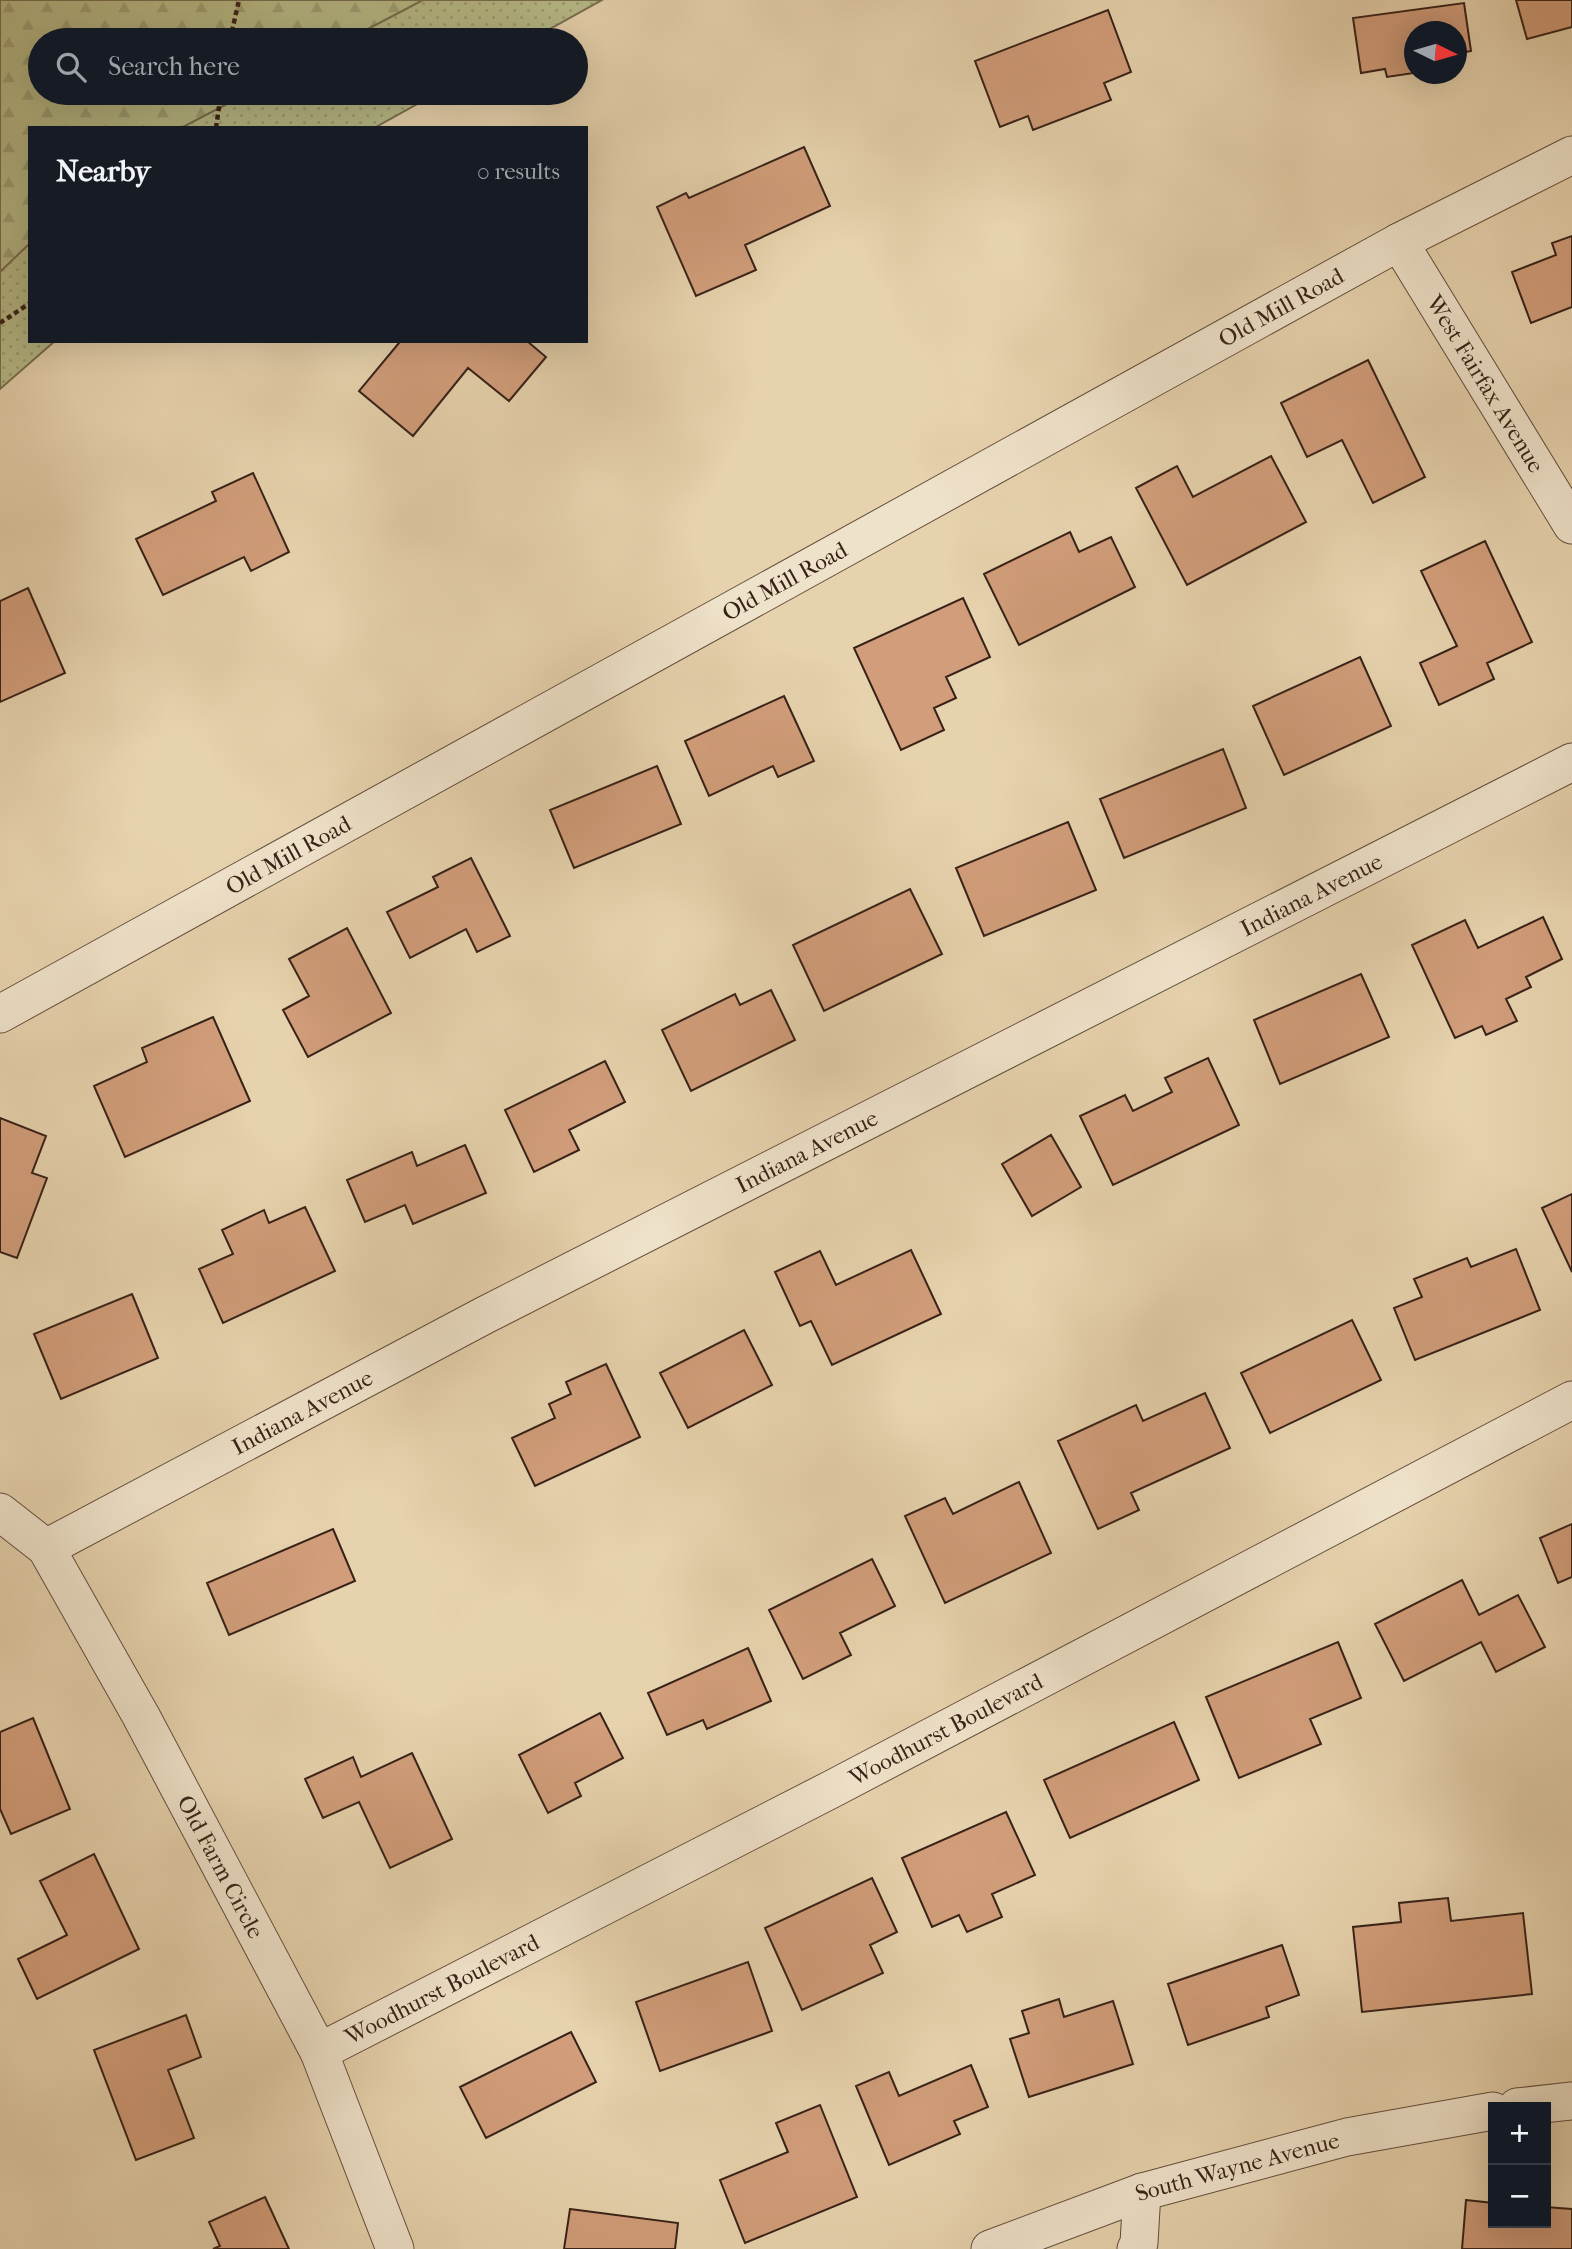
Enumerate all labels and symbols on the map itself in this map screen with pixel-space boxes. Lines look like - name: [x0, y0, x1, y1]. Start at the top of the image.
- north arrow: [1404, 21, 1467, 84]
- street label: Old Mill Road: [1214, 262, 1349, 352]
- street label: West Fairfax Avenue: [1421, 289, 1550, 477]
- street label: Old Mill Road: [717, 536, 852, 626]
- street label: Old Mill Road: [221, 810, 356, 900]
- street label: Indiana Avenue: [1236, 847, 1387, 942]
- street label: Indiana Avenue: [731, 1104, 882, 1199]
- street label: Indiana Avenue: [227, 1364, 377, 1460]
- street label: Woodhurst Boulevard: [844, 1667, 1048, 1792]
- street label: Old Farm Circle: [172, 1791, 270, 1943]
- street label: Woodhurst Boulevard: [339, 1928, 544, 2051]
- street label: South Wayne Avenue: [1131, 2126, 1342, 2207]

